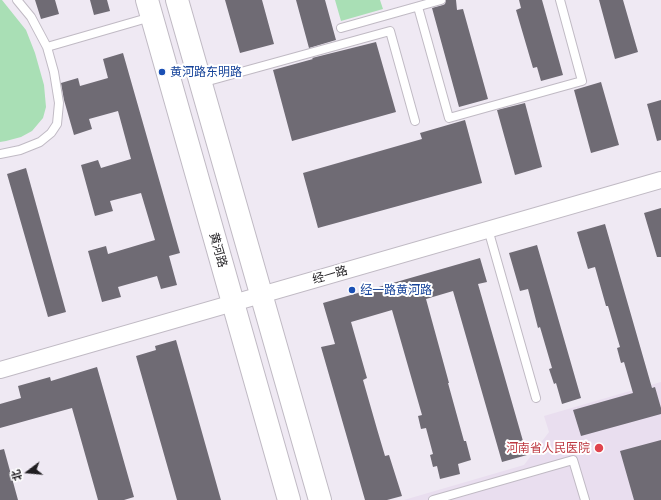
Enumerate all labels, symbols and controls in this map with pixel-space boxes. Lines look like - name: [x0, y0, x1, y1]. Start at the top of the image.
- place label: 黄河路东明路: [170, 65, 242, 79]
- marker: 黄河路东明路: [157, 67, 167, 77]
- street label: 黄河路: [206, 231, 230, 269]
- street label: 经一路: [311, 263, 349, 287]
- place label: 经一路黄河路: [360, 283, 432, 297]
- marker: 经一路黄河路: [347, 285, 357, 295]
- place label: 河南省人民医院: [506, 441, 590, 455]
- marker: 河南省人民医院: [593, 442, 605, 454]
- north arrow: [8, 452, 48, 492]
- text: 北: [7, 468, 25, 483]

